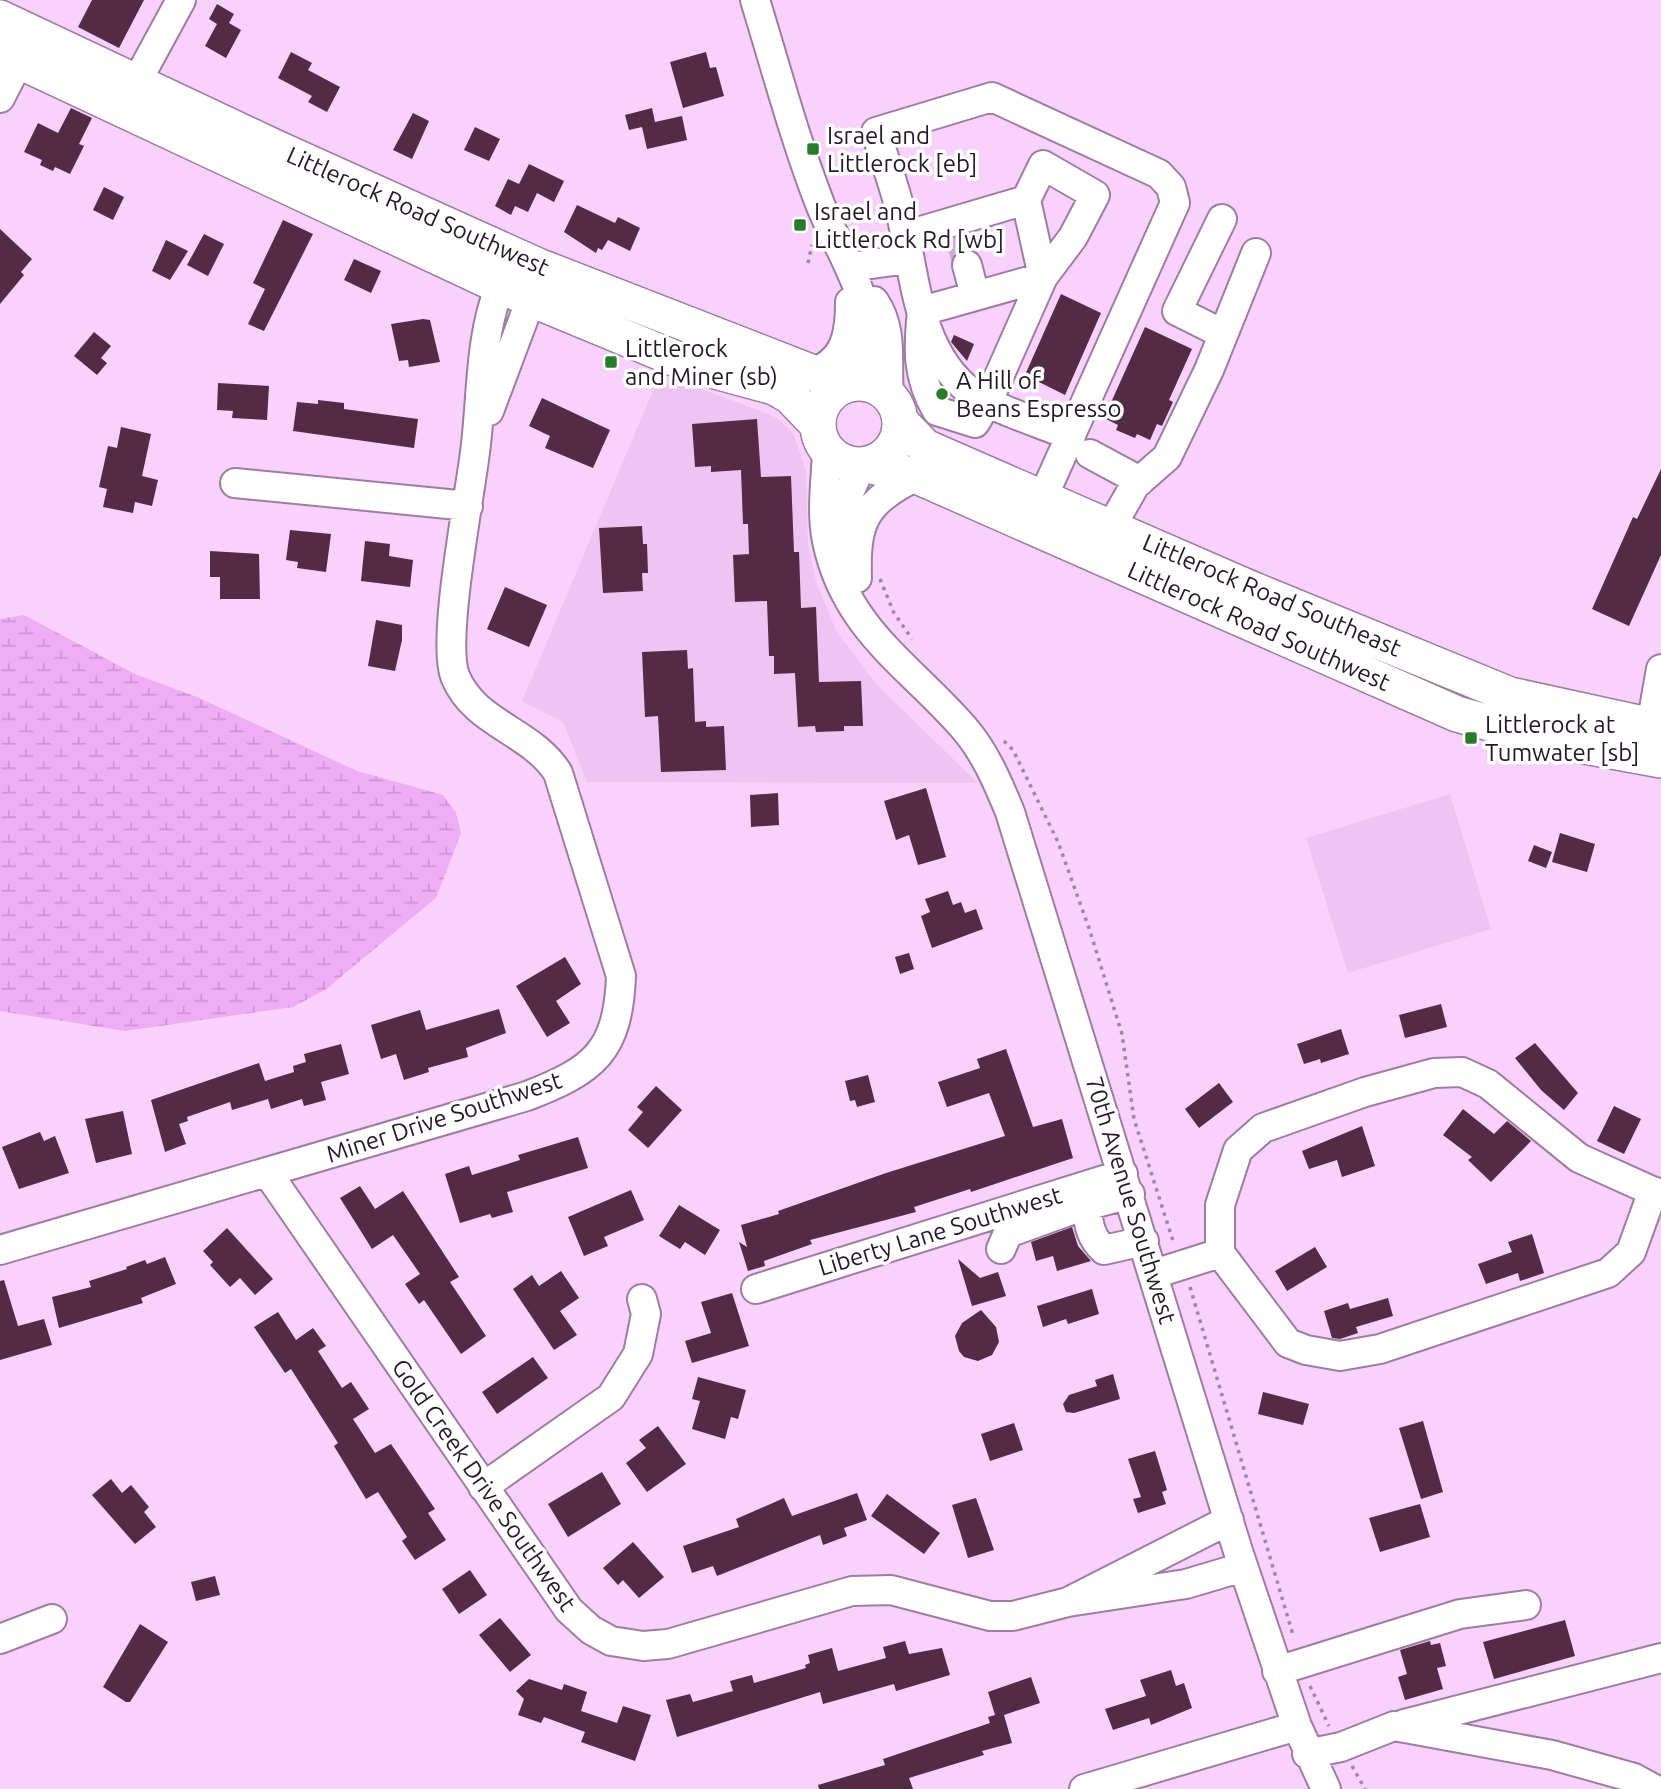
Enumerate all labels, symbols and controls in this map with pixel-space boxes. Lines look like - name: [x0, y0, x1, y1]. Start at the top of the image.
- place label: Israel and Littlerock [eb]: [827, 122, 977, 177]
- street label: Littlerock Road Southwest: [283, 141, 554, 281]
- marker: Israel and Littlerock [eb]: [805, 141, 821, 157]
- place label: Israel and Littlerock Rd [wb]: [814, 198, 1004, 253]
- marker: Israel and Littlerock Rd [wb]: [792, 217, 808, 233]
- place label: Littlerock and Miner (sb): [625, 335, 778, 390]
- marker: Littlerock and Miner (sb): [603, 354, 619, 370]
- place label: A Hill of Beans Espresso: [956, 367, 1122, 422]
- marker: A Hill of Beans Espresso: [934, 386, 950, 402]
- street label: Littlerock Road Southeast: [1139, 528, 1406, 662]
- street label: Littlerock Road Southwest: [1124, 556, 1395, 696]
- place label: Littlerock at Tumwater [sb]: [1485, 711, 1639, 766]
- marker: Littlerock at Tumwater [sb]: [1463, 730, 1479, 746]
- street label: Miner Drive Southwest: [323, 1066, 565, 1168]
- street label: 70th Avenue Southwest: [1080, 1073, 1182, 1327]
- street label: Liberty Lane Southwest: [815, 1181, 1066, 1281]
- street label: Gold Creek Drive Southwest: [387, 1354, 582, 1617]

